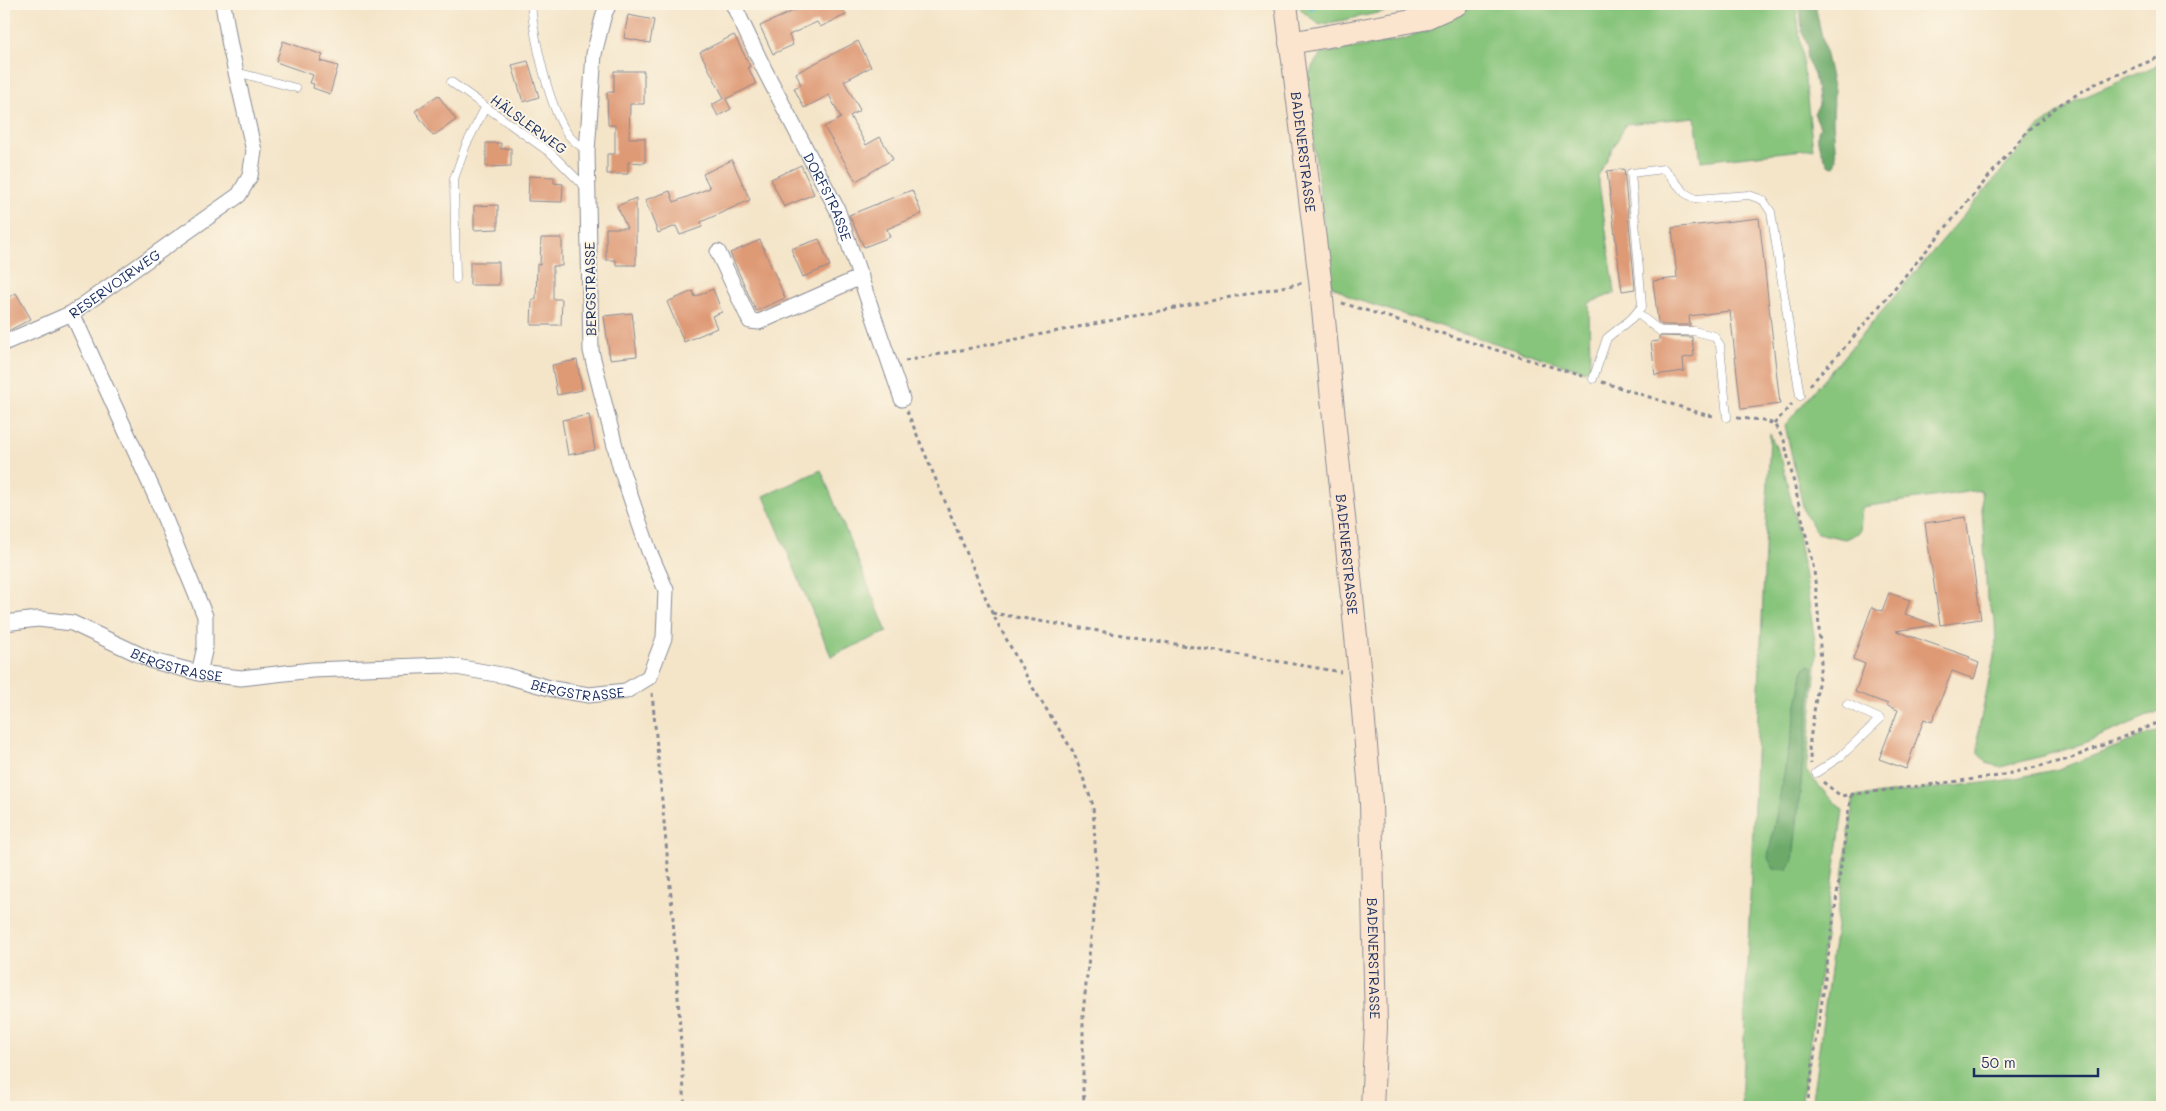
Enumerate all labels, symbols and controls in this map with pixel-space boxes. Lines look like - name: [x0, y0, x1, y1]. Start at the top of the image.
- street label: HÄLSLERWEG: [487, 90, 571, 158]
- street label: BADENERSTRASSE: [1287, 90, 1321, 213]
- street label: DORFSTRASSE: [800, 149, 857, 243]
- street label: BERGSTRASSE: [580, 242, 600, 336]
- street label: RESERVOIRWEG: [65, 244, 164, 322]
- street label: BADENERSTRASSE: [1332, 493, 1363, 616]
- street label: BERGSTRASSE: [128, 643, 224, 685]
- street label: BERGSTRASSE: [529, 674, 625, 705]
- street label: BADENERSTRASSE: [1364, 897, 1385, 1019]
- scale bar: [1974, 1046, 2097, 1078]
- text: 50 m: [1981, 1052, 2016, 1072]

